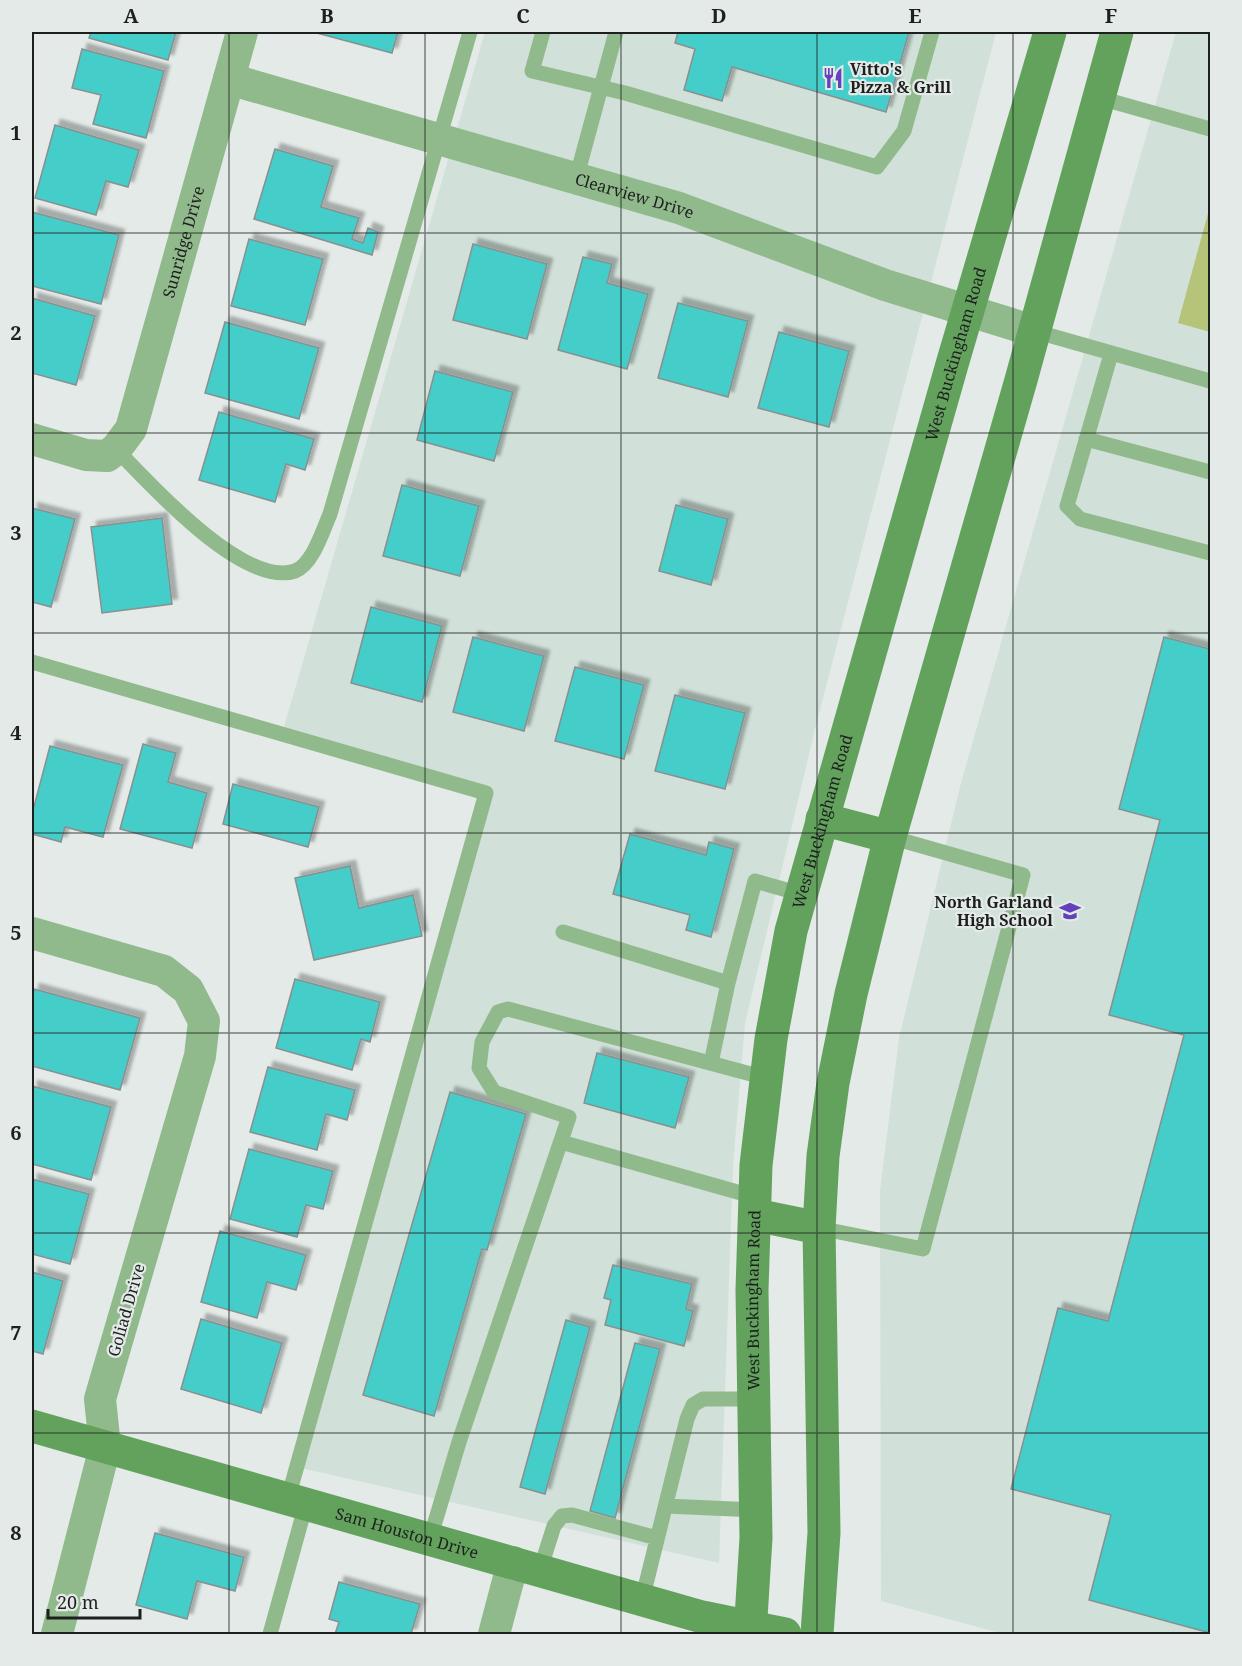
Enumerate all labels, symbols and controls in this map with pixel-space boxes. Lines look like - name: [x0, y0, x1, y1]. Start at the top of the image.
- text: A: [123, 2, 139, 29]
- text: B: [320, 2, 334, 29]
- text: C: [516, 2, 530, 29]
- text: D: [711, 2, 727, 29]
- text: E: [908, 2, 922, 29]
- text: F: [1105, 2, 1117, 29]
- place label: Vitto's Pizza & Grill: [850, 58, 951, 98]
- restaurant icon: Vitto's Pizza & Grill: [821, 66, 845, 90]
- text: 1: [10, 119, 22, 146]
- street label: Clearview Drive: [573, 168, 697, 224]
- street label: Sunridge Drive: [157, 183, 209, 300]
- street label: West Buckingham Road: [920, 264, 991, 444]
- text: 2: [10, 319, 22, 346]
- text: 3: [10, 519, 22, 546]
- text: 4: [10, 719, 22, 746]
- street label: West Buckingham Road: [787, 731, 857, 911]
- place label: North Garland High School: [934, 891, 1054, 931]
- school or university icon: North Garland High School: [1058, 899, 1082, 923]
- text: 5: [10, 919, 22, 946]
- text: 6: [10, 1119, 22, 1146]
- street label: West Buckingham Road: [741, 1210, 766, 1391]
- street label: Goliad Drive: [102, 1261, 150, 1359]
- text: 7: [10, 1319, 22, 1346]
- street label: Sam Houston Drive: [333, 1502, 481, 1564]
- text: 8: [10, 1519, 22, 1546]
- scale bar: [48, 1582, 140, 1620]
- text: 20 m: [57, 1590, 99, 1614]

